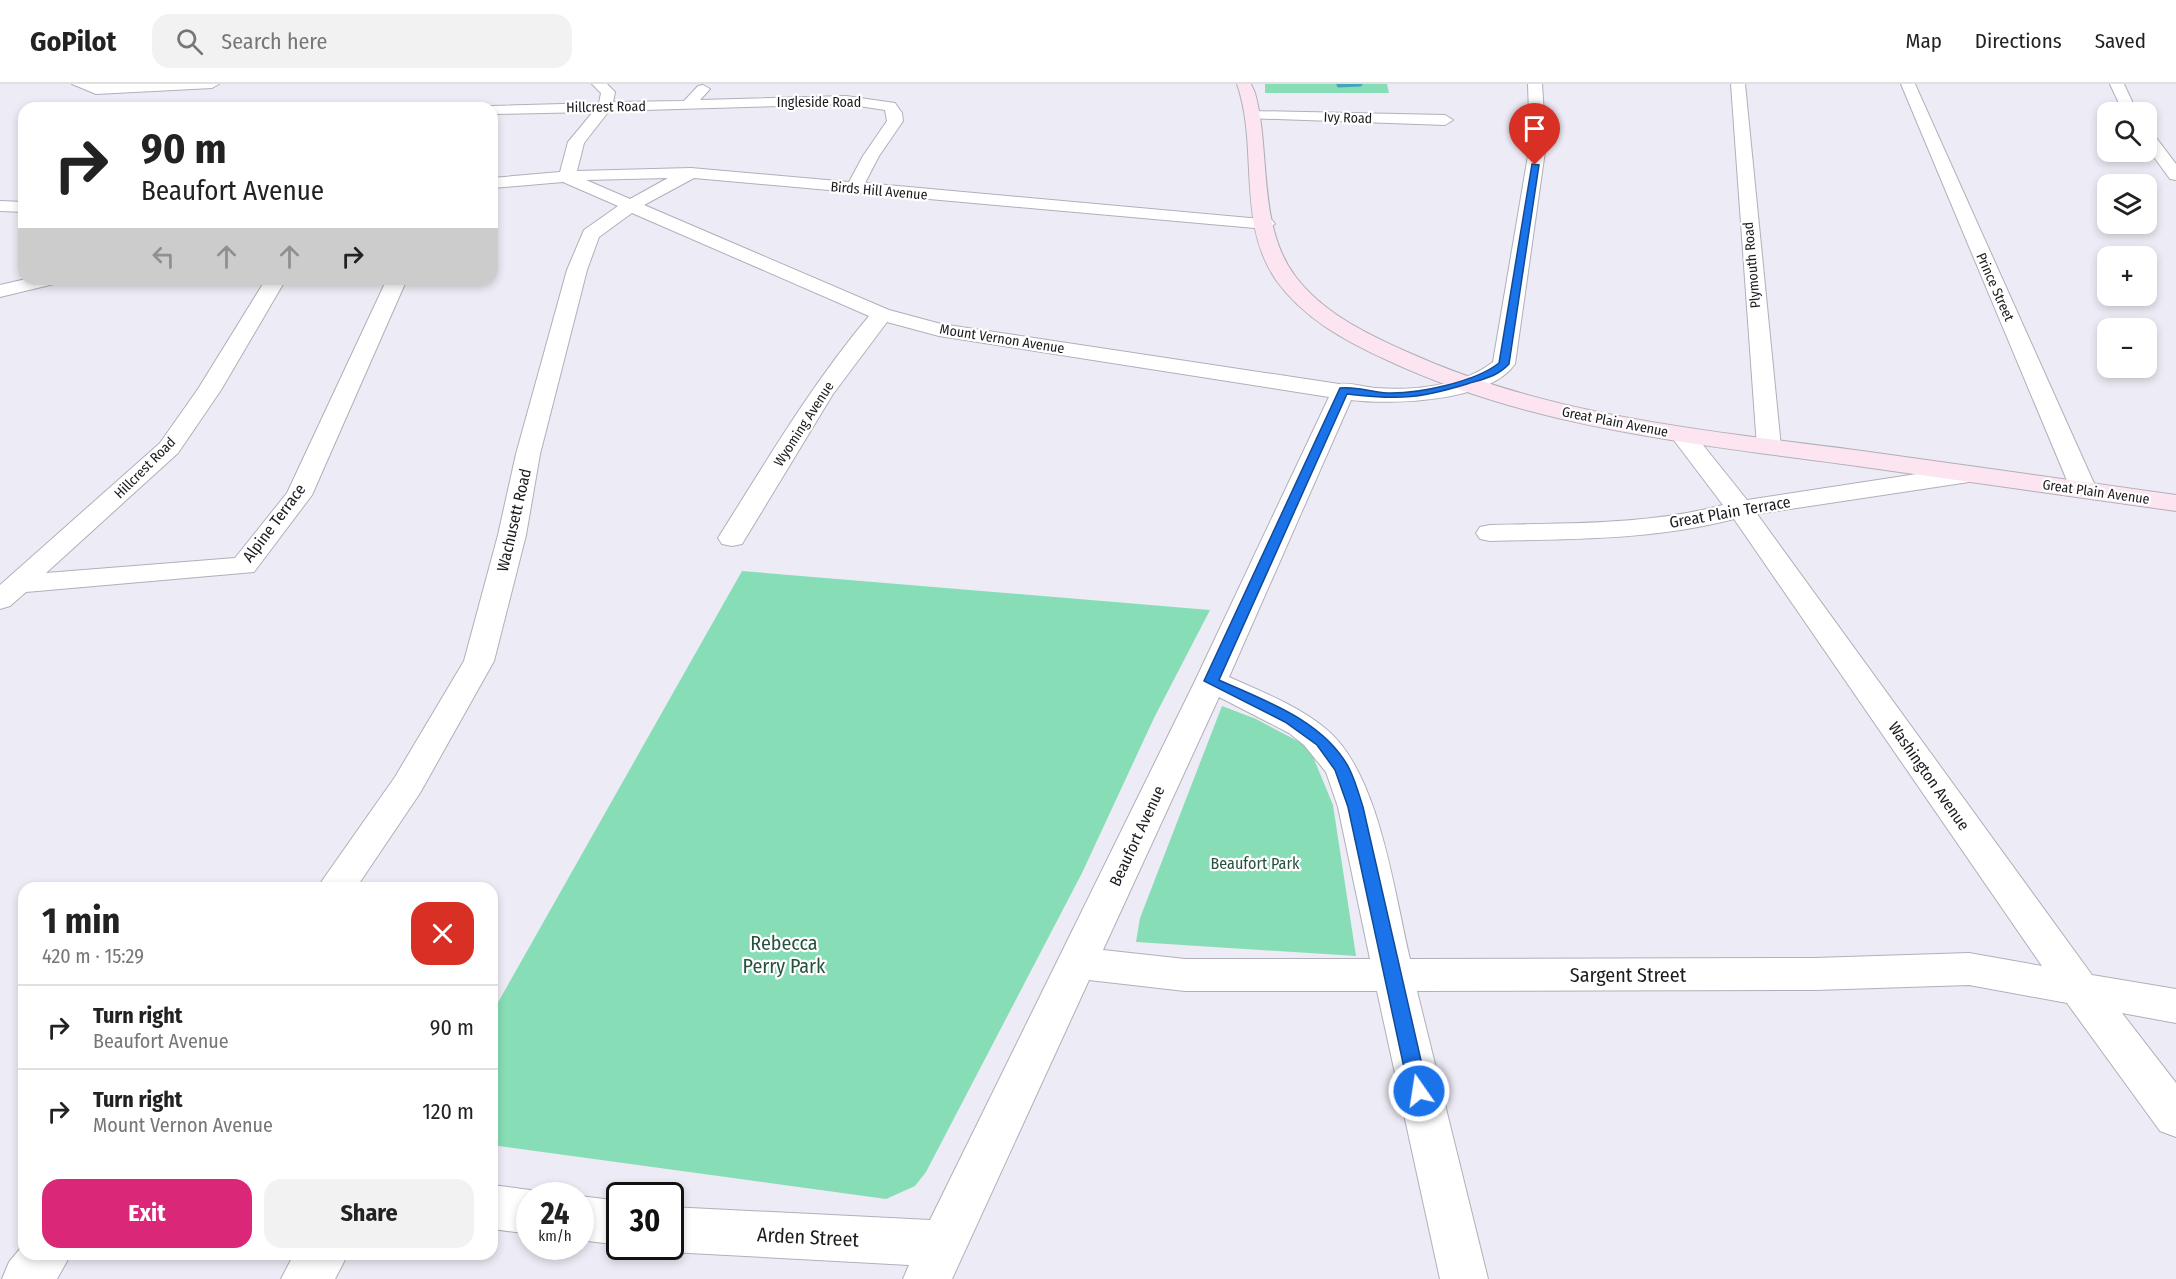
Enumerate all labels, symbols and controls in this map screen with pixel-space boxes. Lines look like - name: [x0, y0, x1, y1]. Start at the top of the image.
- search box: [152, 14, 572, 68]
- text: GoPilot: [30, 25, 116, 58]
- icon: search: [173, 25, 206, 58]
- text: Search here: [221, 28, 327, 55]
- text: Map: [1905, 28, 1942, 54]
- text: Directions: [1975, 28, 2062, 54]
- text: Saved: [2095, 28, 2146, 54]
- street label: Ingleside Road: [777, 94, 861, 111]
- street label: Hillcrest Road: [566, 98, 646, 116]
- map controls: [2097, 102, 2157, 378]
- button: search: [2097, 102, 2157, 162]
- pin: [1509, 103, 1560, 165]
- street label: Ivy Road: [1323, 109, 1373, 127]
- icon: arrive: [1518, 112, 1551, 145]
- text: 90 m: [141, 124, 226, 174]
- icon: right: [42, 126, 120, 204]
- button: layers: [2097, 174, 2157, 234]
- text: Beaufort Avenue: [141, 175, 324, 207]
- street label: Birds Hill Avenue: [830, 178, 928, 204]
- street label: Plymouth Road: [1740, 221, 1764, 309]
- icon: left: [147, 240, 180, 273]
- icon: ahead: [210, 240, 243, 273]
- icon: ahead: [273, 240, 306, 273]
- icon: right: [336, 240, 369, 273]
- button: +: [2097, 246, 2157, 306]
- street label: Prince Street: [1972, 250, 2018, 324]
- button: −: [2097, 318, 2157, 378]
- street label: Mount Vernon Avenue: [938, 321, 1066, 357]
- street label: Wyoming Avenue: [770, 378, 838, 470]
- street label: Great Plain Avenue: [1560, 403, 1670, 441]
- street label: Hillcrest Road: [111, 434, 179, 502]
- street label: Wachusett Road: [493, 467, 535, 573]
- street label: Great Plain Avenue: [2041, 476, 2151, 508]
- street label: Alpine Terrace: [239, 480, 310, 566]
- street label: Great Plain Terrace: [1668, 492, 1792, 532]
- street label: Washington Avenue: [1884, 718, 1974, 834]
- street label: Beaufort Avenue: [1105, 783, 1169, 889]
- park label: Beaufort Park: [1211, 854, 1300, 873]
- text: 1 min: [42, 899, 120, 943]
- button: close: [411, 902, 474, 965]
- park label: Rebecca Perry Park: [743, 931, 826, 978]
- text: 420 m · 15:29: [42, 944, 144, 968]
- street label: Sargent Street: [1570, 963, 1687, 987]
- text: Turn right: [93, 1002, 182, 1029]
- icon: right: [42, 1011, 75, 1044]
- text: 90 m: [430, 1014, 474, 1041]
- text: Beaufort Avenue: [93, 1029, 229, 1053]
- position arrow: [1387, 1059, 1451, 1123]
- text: Turn right: [93, 1086, 182, 1113]
- icon: right: [42, 1095, 75, 1128]
- text: 120 m: [422, 1098, 474, 1125]
- text: Mount Vernon Avenue: [93, 1113, 273, 1137]
- button: Exit: [42, 1179, 252, 1248]
- button: Share: [264, 1179, 474, 1248]
- speed limit sign: 30: [606, 1182, 684, 1260]
- text: 24: [541, 1196, 569, 1232]
- street label: Arden Street: [756, 1222, 860, 1252]
- text: km/h: [538, 1227, 572, 1245]

